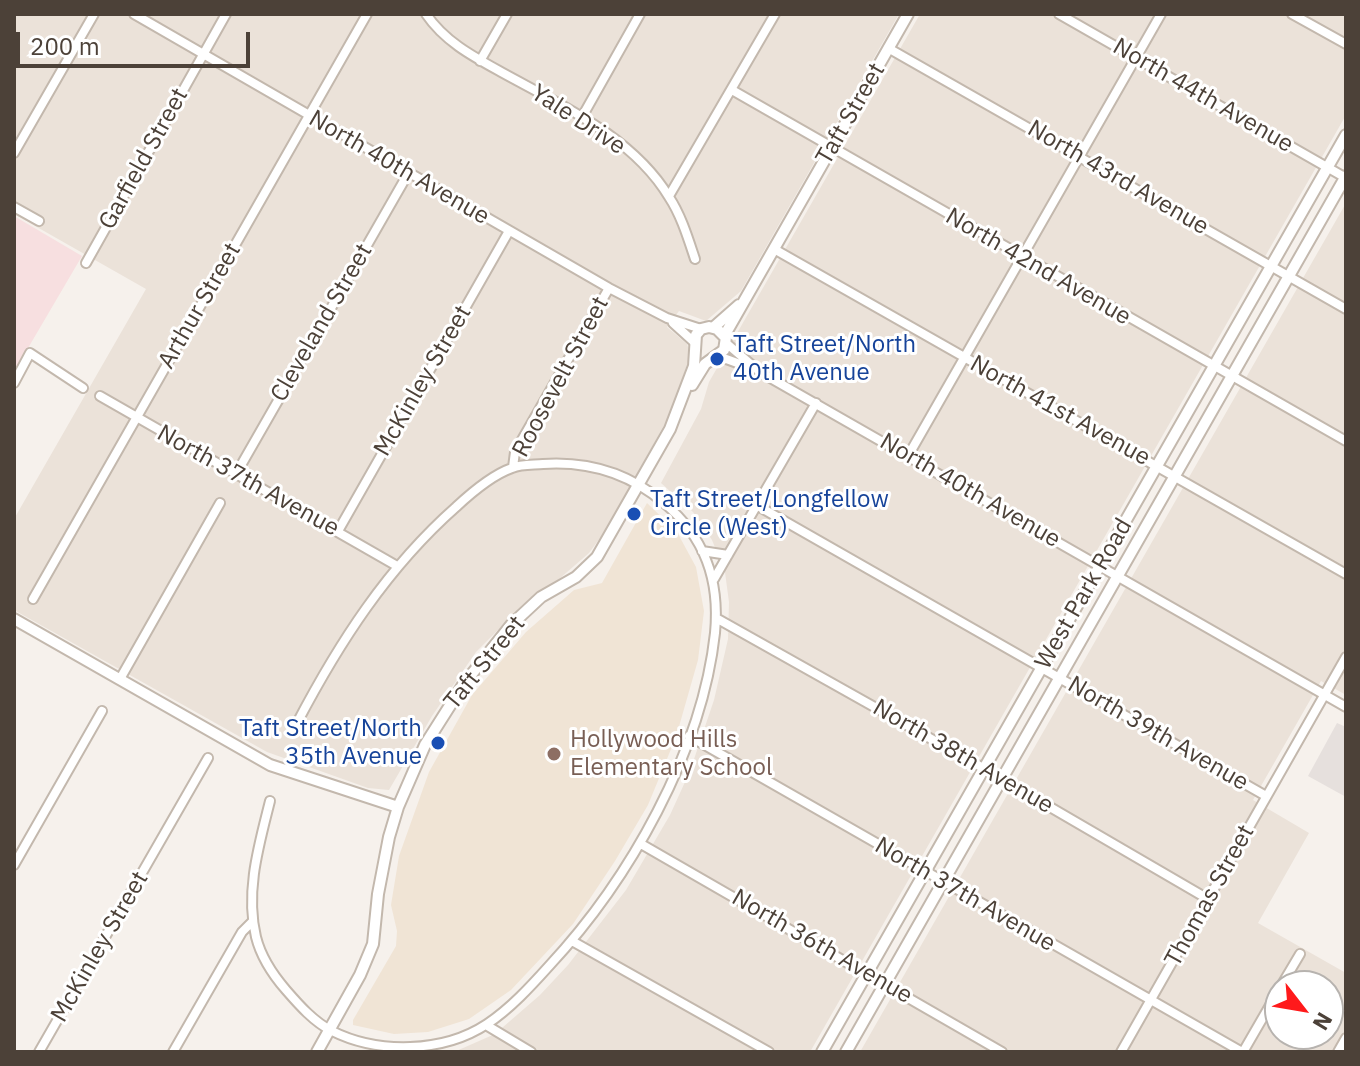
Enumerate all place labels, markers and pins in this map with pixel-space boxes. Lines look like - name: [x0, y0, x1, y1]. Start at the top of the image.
- place label: Taft Street/North 40th Avenue: [733, 331, 916, 387]
- marker: Taft Street/North 40th Avenue: [708, 350, 726, 368]
- place label: Taft Street/Longfellow Circle (West): [650, 486, 889, 542]
- marker: Taft Street/Longfellow Circle (West): [625, 505, 643, 523]
- place label: Taft Street/North 35th Avenue: [239, 715, 422, 771]
- place label: Hollywood Hills Elementary School: [570, 726, 772, 782]
- marker: Taft Street/North 35th Avenue: [429, 734, 447, 752]
- marker: Hollywood Hills Elementary School: [545, 745, 563, 763]

